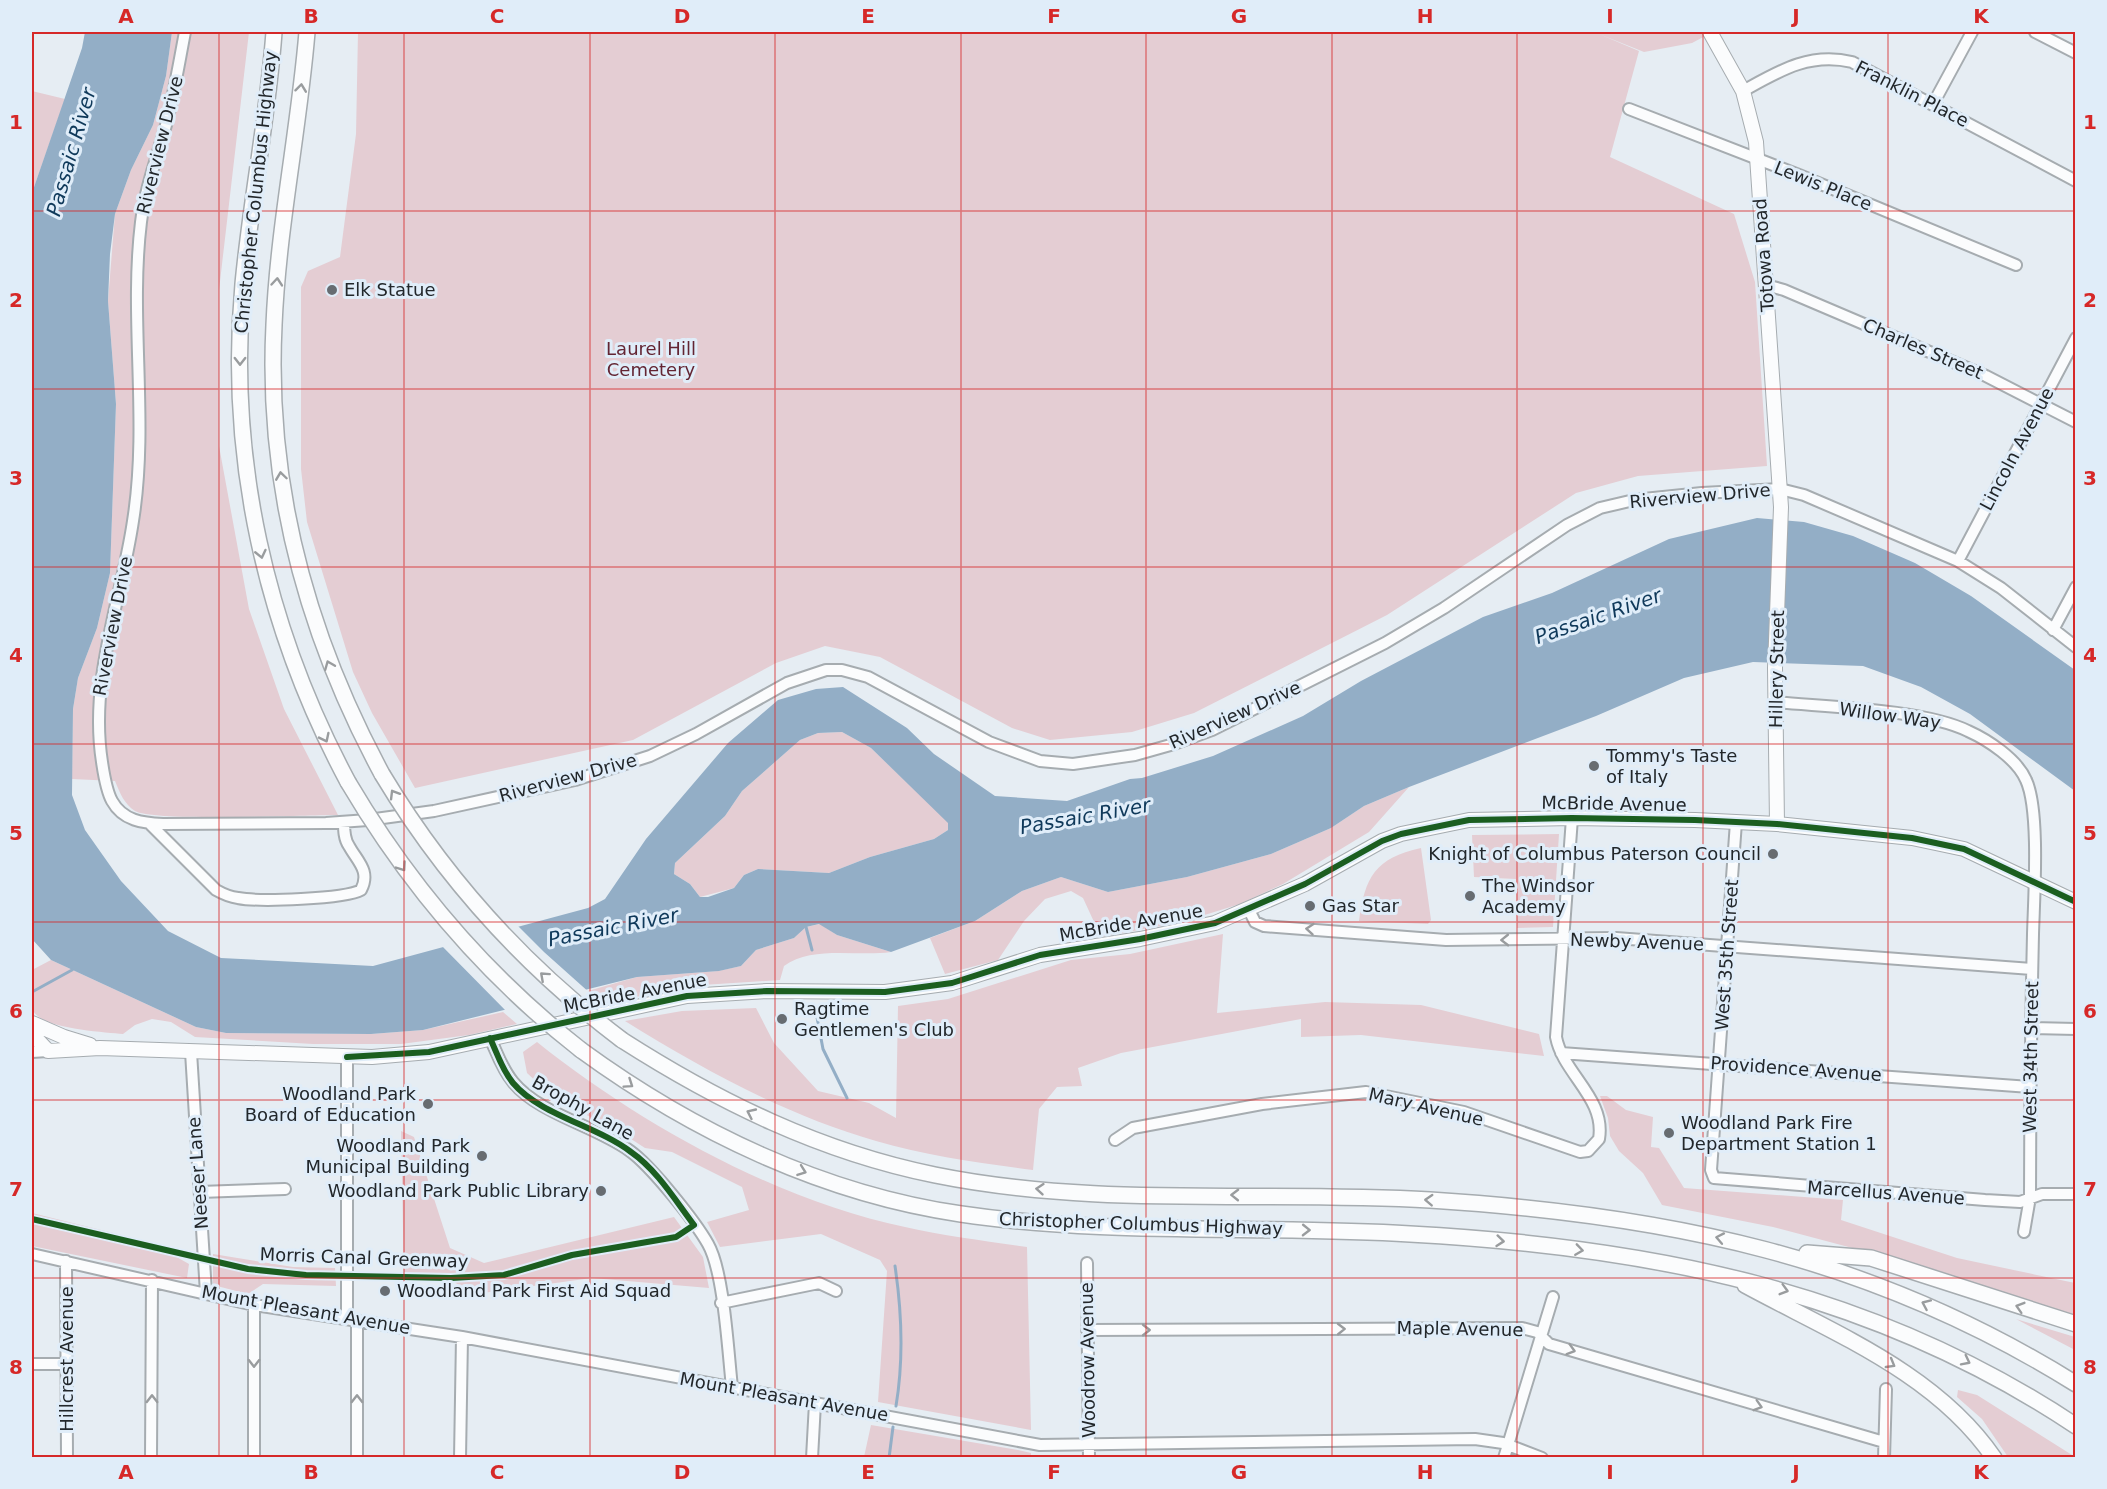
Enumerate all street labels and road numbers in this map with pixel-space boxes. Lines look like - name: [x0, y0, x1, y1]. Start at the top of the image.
- street label: Christopher Columbus Highway: [230, 49, 281, 334]
- street label: Franklin Place: [1852, 56, 1972, 131]
- street label: Riverview Drive: [132, 74, 187, 216]
- street label: Lewis Place: [1771, 156, 1875, 215]
- street label: Totowa Road: [1749, 198, 1778, 313]
- street label: Charles Street: [1860, 314, 1986, 383]
- street label: Lincoln Avenue: [1975, 384, 2058, 514]
- street label: Riverview Drive: [1628, 479, 1772, 512]
- street label: Riverview Drive: [89, 554, 136, 698]
- street label: Hillery Street: [1765, 610, 1788, 728]
- street label: Riverview Drive: [1166, 676, 1304, 753]
- street label: Willow Way: [1838, 698, 1942, 733]
- street label: Riverview Drive: [497, 749, 639, 806]
- street label: McBride Avenue: [1541, 792, 1687, 815]
- street label: West 35th Street: [1711, 879, 1742, 1031]
- street label: McBride Avenue: [1058, 900, 1204, 945]
- street label: Newby Avenue: [1570, 929, 1704, 954]
- street label: McBride Avenue: [562, 968, 708, 1017]
- street label: West 34th Street: [2019, 981, 2042, 1133]
- street label: Providence Avenue: [1710, 1052, 1882, 1085]
- street label: Brophy Lane: [529, 1071, 638, 1144]
- street label: Mary Avenue: [1367, 1083, 1486, 1130]
- street label: Neeser Lane: [183, 1116, 212, 1230]
- street label: Marcellus Avenue: [1807, 1177, 1966, 1208]
- street label: Christopher Columbus Highway: [999, 1208, 1284, 1239]
- street label: Morris Canal Greenway: [259, 1243, 469, 1272]
- street label: Mount Pleasant Avenue: [200, 1281, 412, 1338]
- street label: Woodrow Avenue: [1076, 1282, 1099, 1438]
- street label: Hillcrest Avenue: [56, 1286, 77, 1432]
- street label: Maple Avenue: [1396, 1317, 1524, 1340]
- street label: Mount Pleasant Avenue: [678, 1368, 890, 1425]

